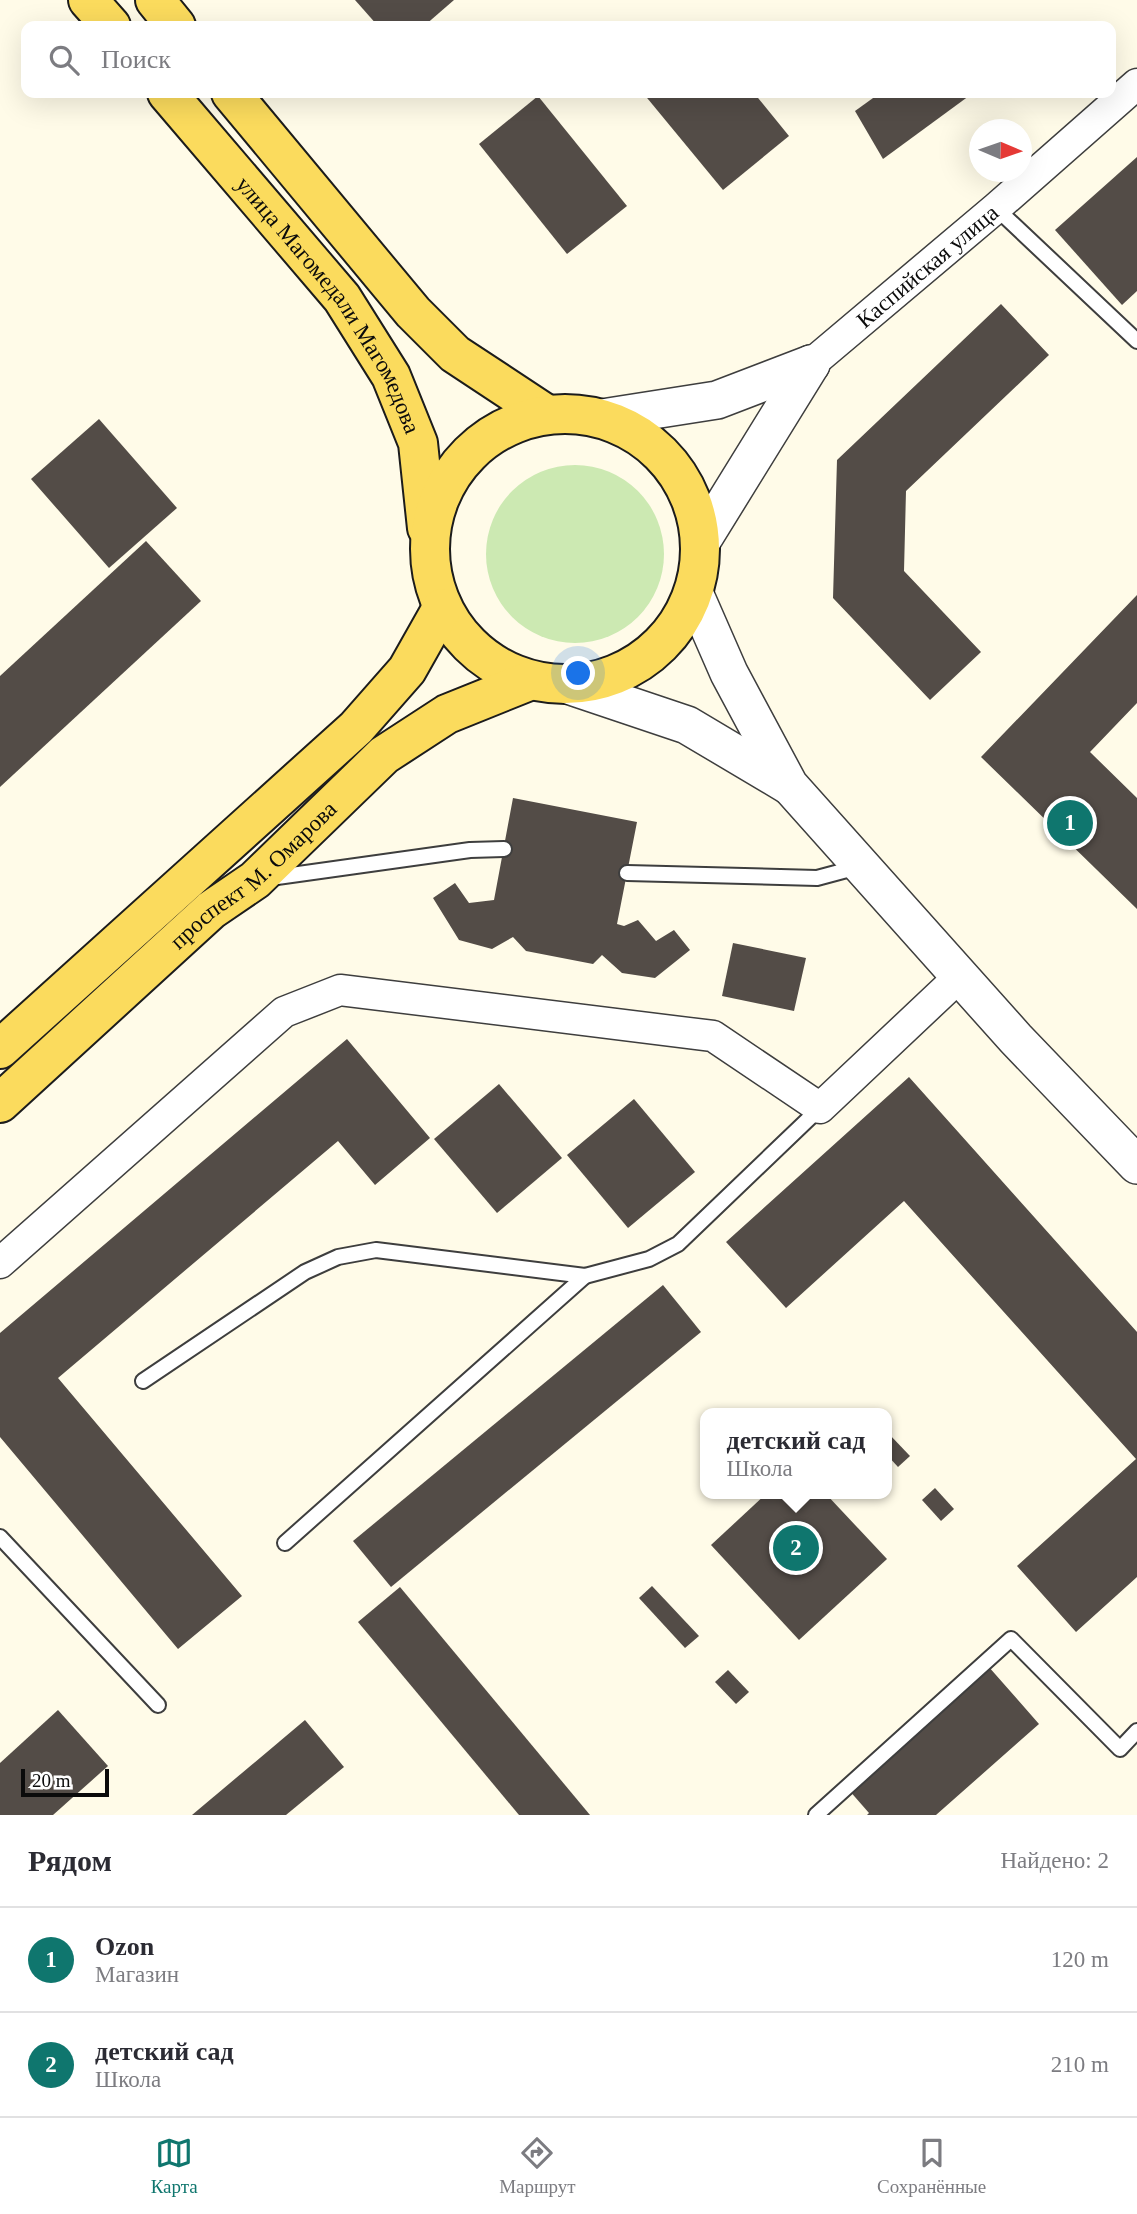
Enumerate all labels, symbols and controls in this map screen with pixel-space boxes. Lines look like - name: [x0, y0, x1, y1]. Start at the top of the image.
- search box: [21, 21, 1116, 98]
- icon: search: [45, 41, 83, 79]
- text: Поиск: [101, 45, 171, 74]
- north arrow: [969, 119, 1032, 182]
- street label: улица Магомедали Магомедова: [231, 172, 425, 437]
- street label: Каспийская улица: [852, 200, 1003, 333]
- your location: [561, 656, 595, 690]
- street label: проспект М. Омарова: [165, 796, 342, 954]
- pin: 1: [1047, 797, 1093, 849]
- popup: [700, 1408, 892, 1499]
- text: детский сад: [727, 1426, 865, 1455]
- text: Школа: [727, 1456, 793, 1481]
- pin: 2: [773, 1522, 819, 1574]
- scale bar: [21, 1766, 108, 1798]
- text: 20 m: [32, 1770, 71, 1791]
- text: Рядом: [28, 1844, 112, 1877]
- text: Найдено: 2: [1001, 1848, 1109, 1873]
- text: Ozon: [95, 1932, 154, 1961]
- text: 1: [45, 1947, 57, 1972]
- text: 120 m: [1051, 1947, 1109, 1972]
- text: Магазин: [95, 1962, 179, 1987]
- text: детский сад: [95, 2037, 234, 2066]
- text: 2: [45, 2052, 57, 2077]
- text: 210 m: [1051, 2052, 1109, 2077]
- text: Школа: [95, 2067, 161, 2092]
- tab: Карта: [151, 2134, 198, 2198]
- tab: Маршрут: [499, 2134, 576, 2198]
- tab: Сохранённые: [877, 2134, 986, 2198]

